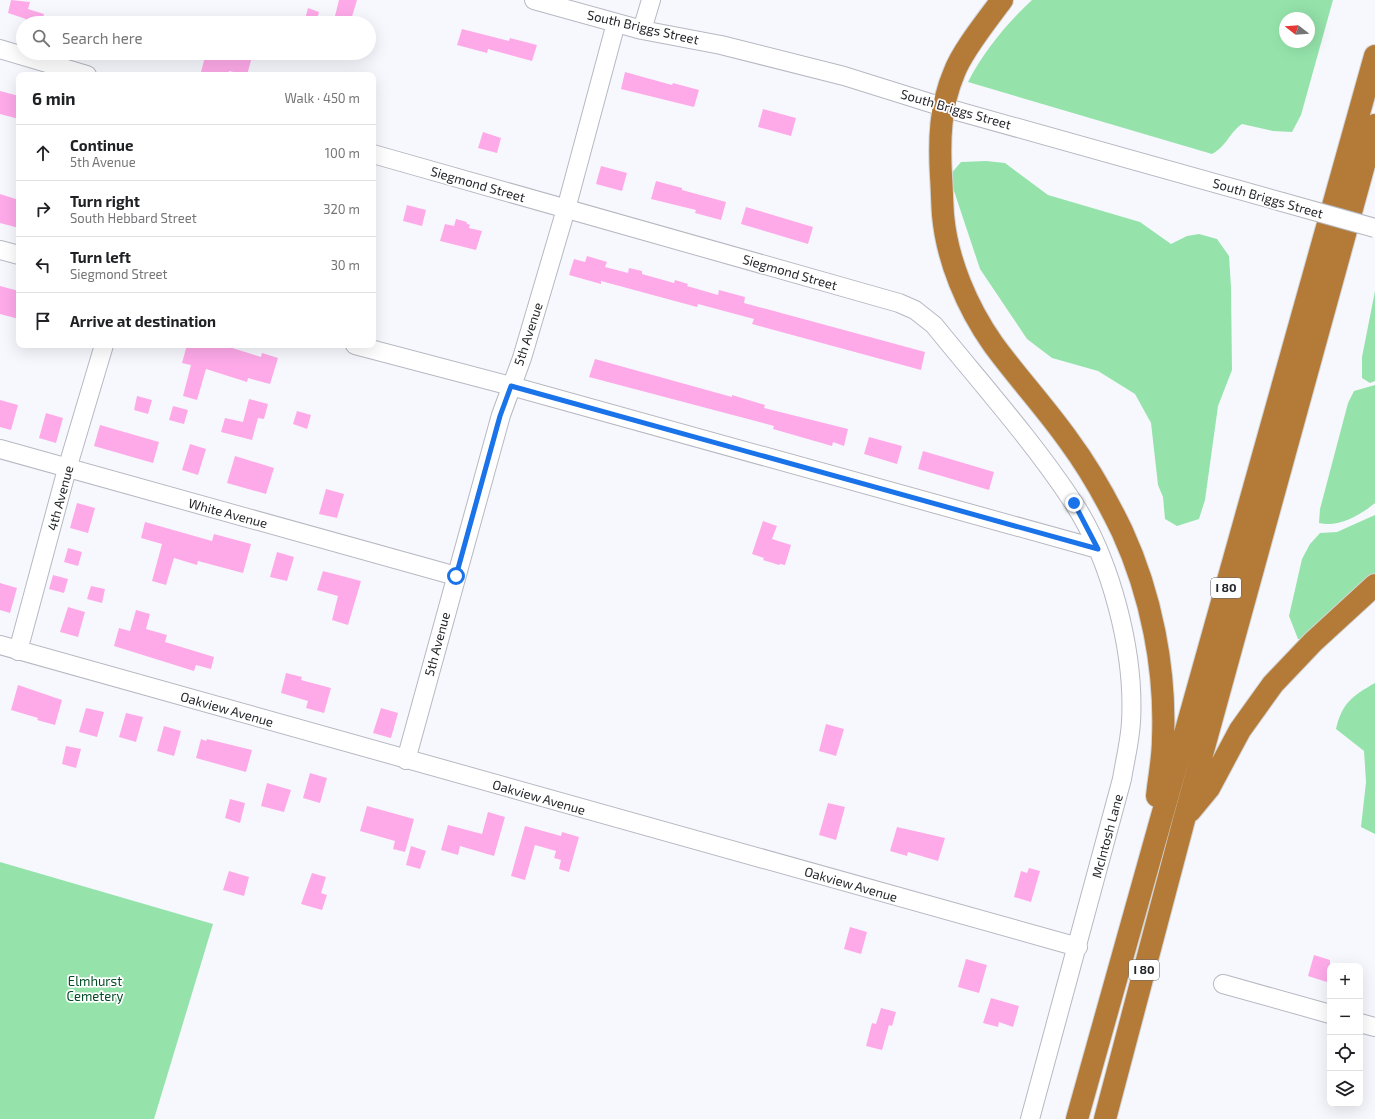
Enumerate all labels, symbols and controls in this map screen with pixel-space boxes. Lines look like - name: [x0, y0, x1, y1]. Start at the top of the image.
- street label: South Briggs Street: [586, 6, 700, 48]
- north arrow: [1279, 12, 1315, 48]
- search box: [16, 16, 376, 60]
- icon: search: [30, 27, 52, 49]
- text: Search here: [62, 29, 143, 47]
- street label: South Briggs Street: [899, 86, 1013, 132]
- text: 6 min: [32, 88, 76, 108]
- text: Walk · 450 m: [284, 90, 360, 106]
- text: Continue: [70, 136, 133, 154]
- icon: ahead: [32, 142, 54, 164]
- text: 100 m: [325, 145, 360, 161]
- text: 5th Avenue: [70, 154, 136, 170]
- street label: Siegmond Street: [429, 163, 527, 205]
- street label: South Briggs Street: [1211, 175, 1325, 221]
- text: Turn right: [70, 192, 140, 210]
- icon: right: [32, 198, 54, 220]
- text: 320 m: [323, 201, 360, 217]
- text: South Hebbard Street: [70, 210, 197, 226]
- text: Turn left: [70, 248, 131, 266]
- street label: Siegmond Street: [741, 251, 839, 293]
- icon: left: [32, 254, 54, 276]
- text: 30 m: [331, 257, 360, 273]
- text: Siegmond Street: [70, 266, 168, 282]
- street label: 5th Avenue: [510, 300, 546, 368]
- icon: arrive: [32, 310, 54, 332]
- text: Arrive at destination: [70, 312, 216, 330]
- street label: 4th Avenue: [44, 464, 76, 532]
- route end: [1065, 494, 1083, 512]
- street label: White Avenue: [187, 495, 269, 531]
- route start: [447, 567, 465, 585]
- road number: I 80: [1211, 578, 1241, 598]
- street label: 5th Avenue: [421, 610, 453, 678]
- street label: Oakview Avenue: [179, 688, 275, 730]
- street label: Oakview Avenue: [491, 776, 587, 818]
- street label: McIntosh Lane: [1088, 792, 1126, 880]
- street label: Oakview Avenue: [803, 863, 899, 905]
- road number: I 80: [1129, 960, 1159, 980]
- map controls: [1327, 963, 1363, 1107]
- button: +: [1327, 963, 1363, 999]
- park label: Elmhurst Cemetery: [67, 973, 124, 1004]
- button: −: [1327, 999, 1363, 1035]
- button: locate: [1327, 1035, 1363, 1071]
- button: layers: [1327, 1071, 1363, 1107]

